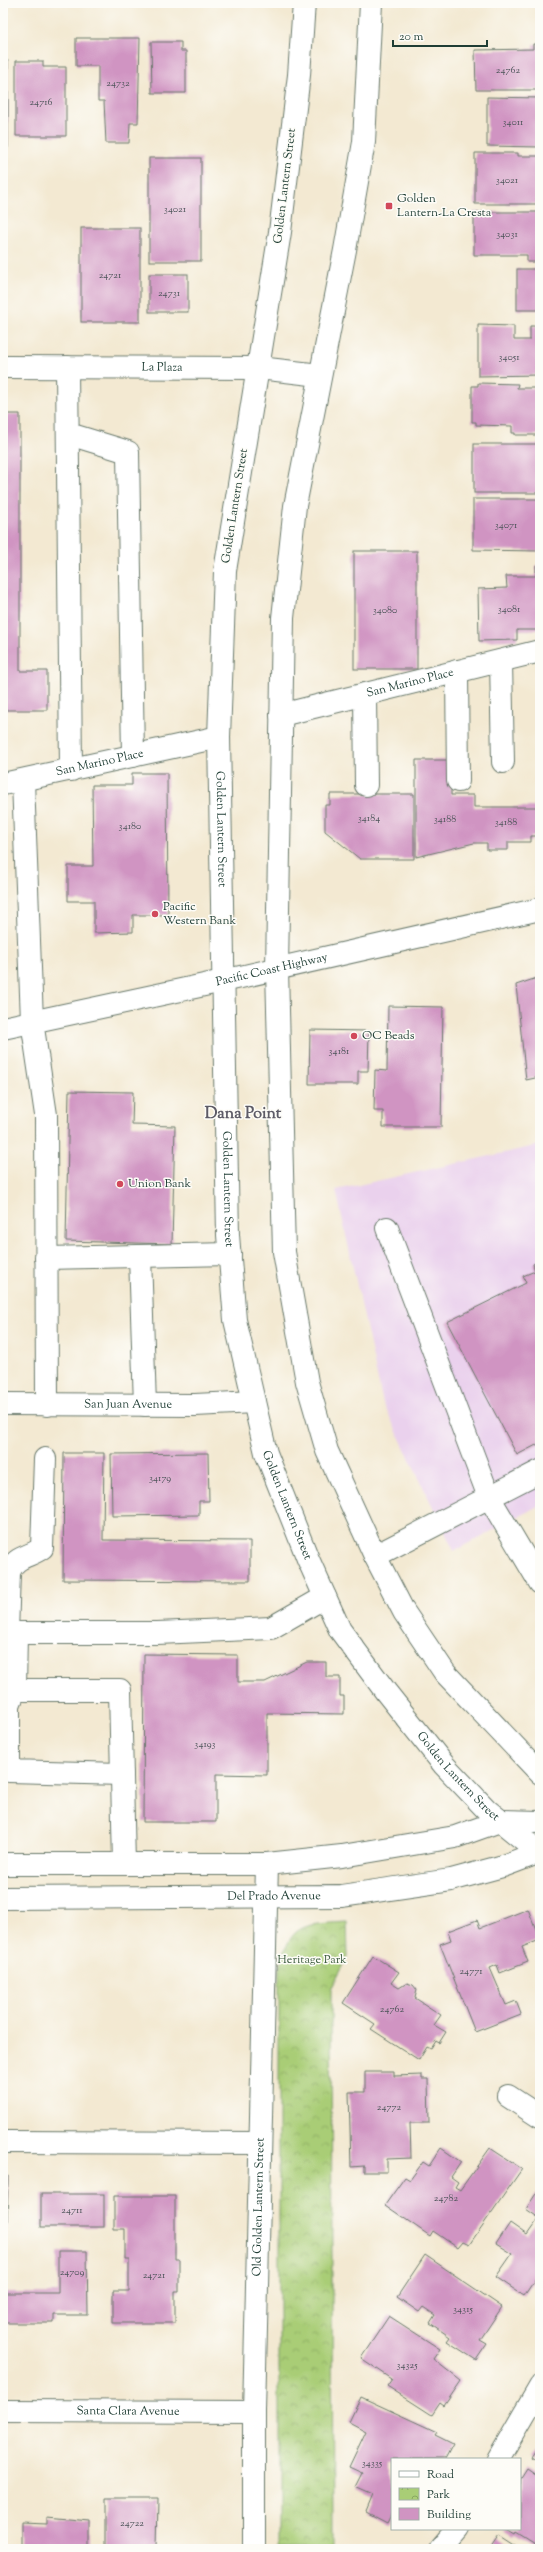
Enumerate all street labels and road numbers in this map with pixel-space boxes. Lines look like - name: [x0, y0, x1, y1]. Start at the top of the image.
- street label: Golden Lantern Street: [269, 127, 301, 245]
- street label: La Plaza: [141, 359, 183, 377]
- street label: Golden Lantern Street: [217, 447, 253, 565]
- street label: San Marino Place: [365, 664, 456, 703]
- street label: San Marino Place: [54, 745, 146, 781]
- street label: Golden Lantern Street: [211, 771, 231, 887]
- street label: Pacific Coast Highway: [214, 948, 329, 991]
- street label: Golden Lantern Street: [217, 1131, 238, 1248]
- street label: San Juan Avenue: [84, 1395, 173, 1414]
- street label: Golden Lantern Street: [257, 1448, 316, 1563]
- street label: Golden Lantern Street: [412, 1728, 503, 1826]
- street label: Del Prado Avenue: [227, 1887, 321, 1906]
- street label: Old Golden Lantern Street: [248, 2137, 270, 2277]
- street label: Santa Clara Avenue: [76, 2402, 180, 2421]

